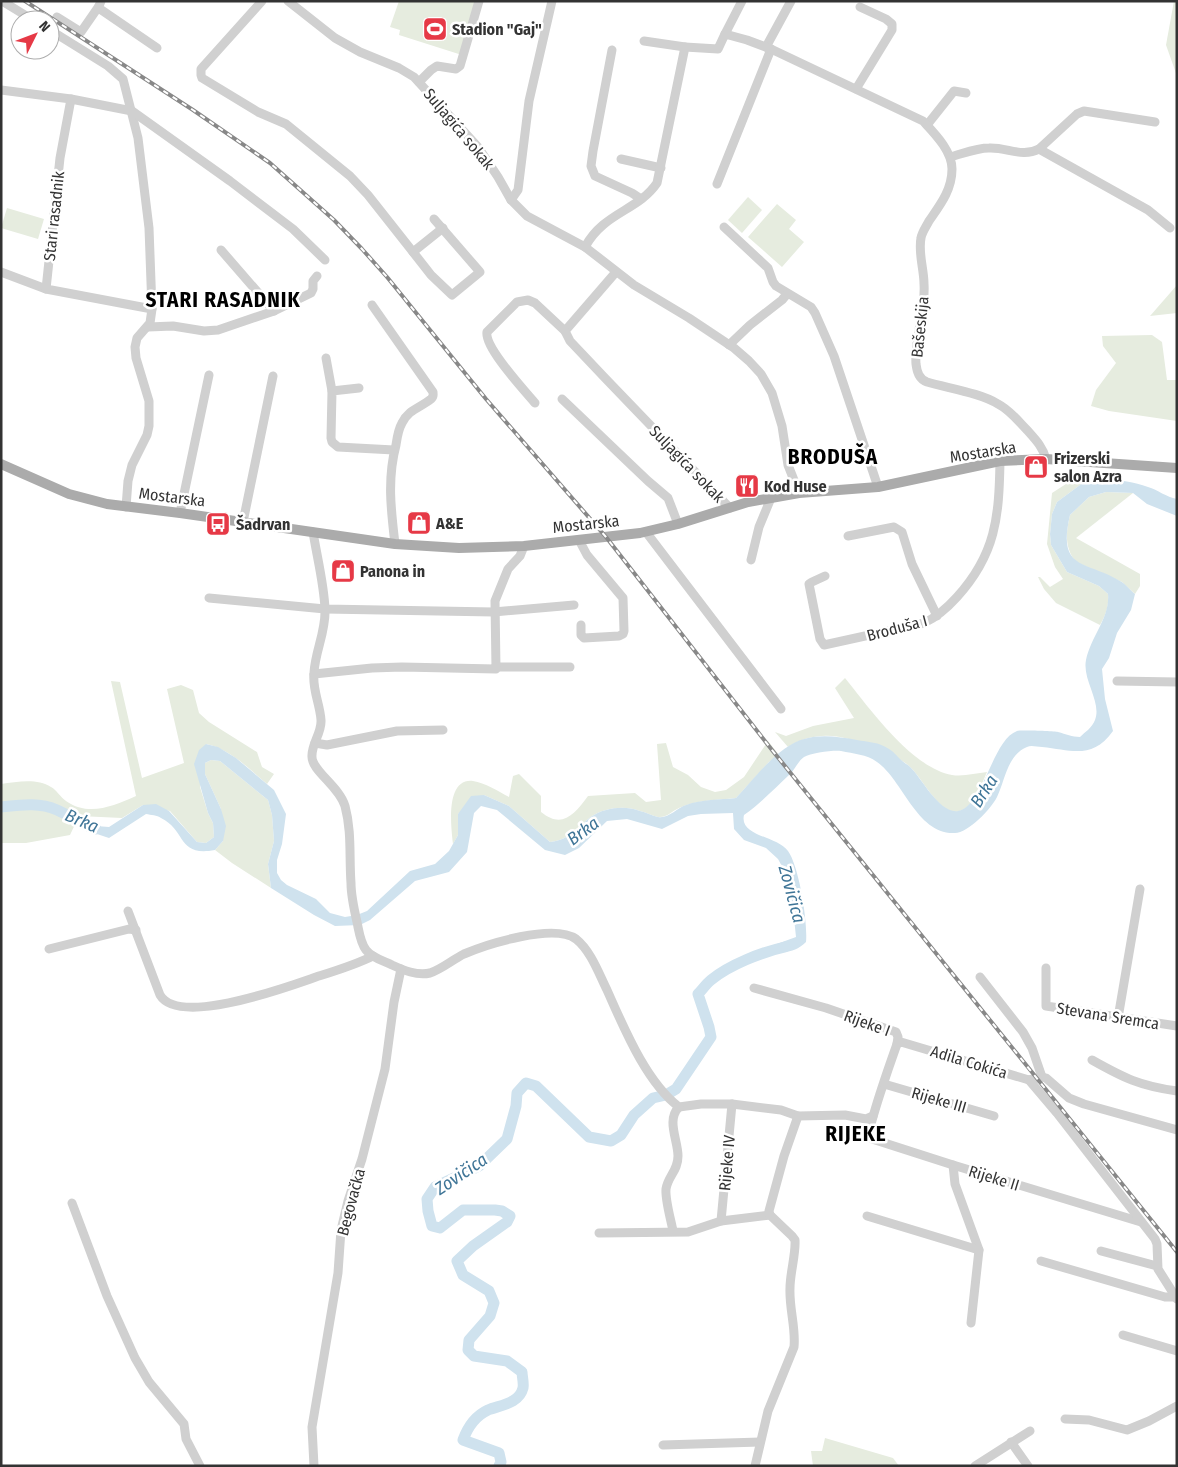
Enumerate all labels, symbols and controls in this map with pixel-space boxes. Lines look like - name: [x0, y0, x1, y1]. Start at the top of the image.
- north arrow: [10, 10, 60, 60]
- sports icon: Stadion "Gaj": [422, 16, 448, 42]
- text: N: [35, 18, 53, 35]
- place label: Stadion "Gaj": [452, 20, 542, 39]
- street label: Suljagića sokak: [420, 85, 499, 174]
- street label: Stari rasadnik: [40, 170, 68, 262]
- district label: STARI RASADNIK: [145, 287, 301, 313]
- street label: Bašeskija: [907, 295, 933, 359]
- street label: Suljagića sokak: [645, 421, 729, 507]
- street label: Mostarska: [949, 437, 1018, 467]
- district label: BRODUŠA: [788, 442, 878, 470]
- place label: Frizerski salon Azra: [1054, 449, 1122, 486]
- shop icon: Frizerski salon Azra: [1023, 454, 1049, 480]
- restaurant icon: Kod Huse: [734, 473, 760, 499]
- place label: Kod Huse: [764, 477, 827, 496]
- street label: Mostarska: [138, 483, 206, 511]
- shop icon: A&E: [406, 510, 432, 536]
- bus stop icon: Šadrvan: [205, 511, 231, 537]
- street label: Mostarska: [552, 511, 620, 537]
- place label: Šadrvan: [236, 514, 290, 534]
- place label: A&E: [435, 514, 464, 533]
- shop icon: Panona in: [330, 558, 356, 584]
- place label: Panona in: [360, 562, 425, 581]
- street label: Broduša I: [865, 611, 929, 645]
- water label: Brka: [965, 771, 1003, 811]
- water label: Brka: [62, 804, 102, 838]
- water label: Brka: [563, 812, 603, 850]
- water label: Zovičica: [774, 862, 810, 925]
- street label: Stevana Sremca: [1055, 999, 1161, 1033]
- street label: Rijeke I: [841, 1006, 893, 1040]
- street label: Adila Cokića: [928, 1041, 1010, 1083]
- street label: Rijeke III: [909, 1083, 969, 1117]
- district label: RIJEKE: [825, 1121, 887, 1147]
- street label: Rijeke IV: [715, 1133, 739, 1192]
- water label: Zovičica: [430, 1148, 492, 1200]
- street label: Rijeke II: [966, 1161, 1022, 1195]
- street label: Begovačka: [333, 1166, 369, 1238]

